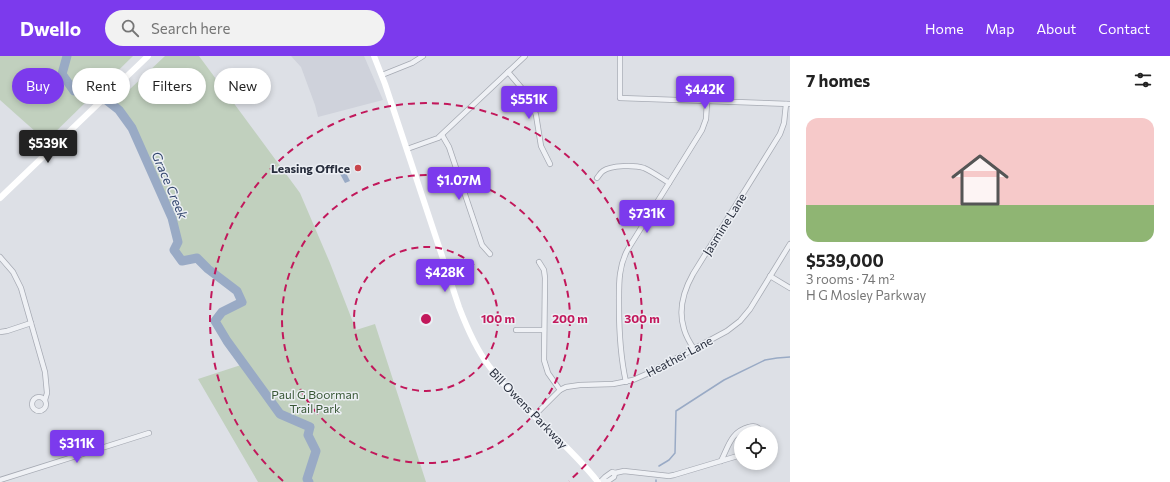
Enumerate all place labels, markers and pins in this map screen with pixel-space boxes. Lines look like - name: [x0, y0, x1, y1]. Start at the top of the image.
- pin: $442K: [677, 76, 733, 110]
- pin: $551K: [501, 86, 557, 120]
- pin: $539K: [20, 130, 76, 164]
- place label: Leasing Office: [271, 161, 350, 175]
- marker: Leasing Office: [353, 163, 363, 173]
- pin: $1.07M: [426, 167, 492, 201]
- pin: $731K: [619, 200, 675, 234]
- pin: $428K: [417, 259, 473, 293]
- centre of rings: [419, 312, 433, 326]
- pin: $311K: [49, 430, 105, 464]

